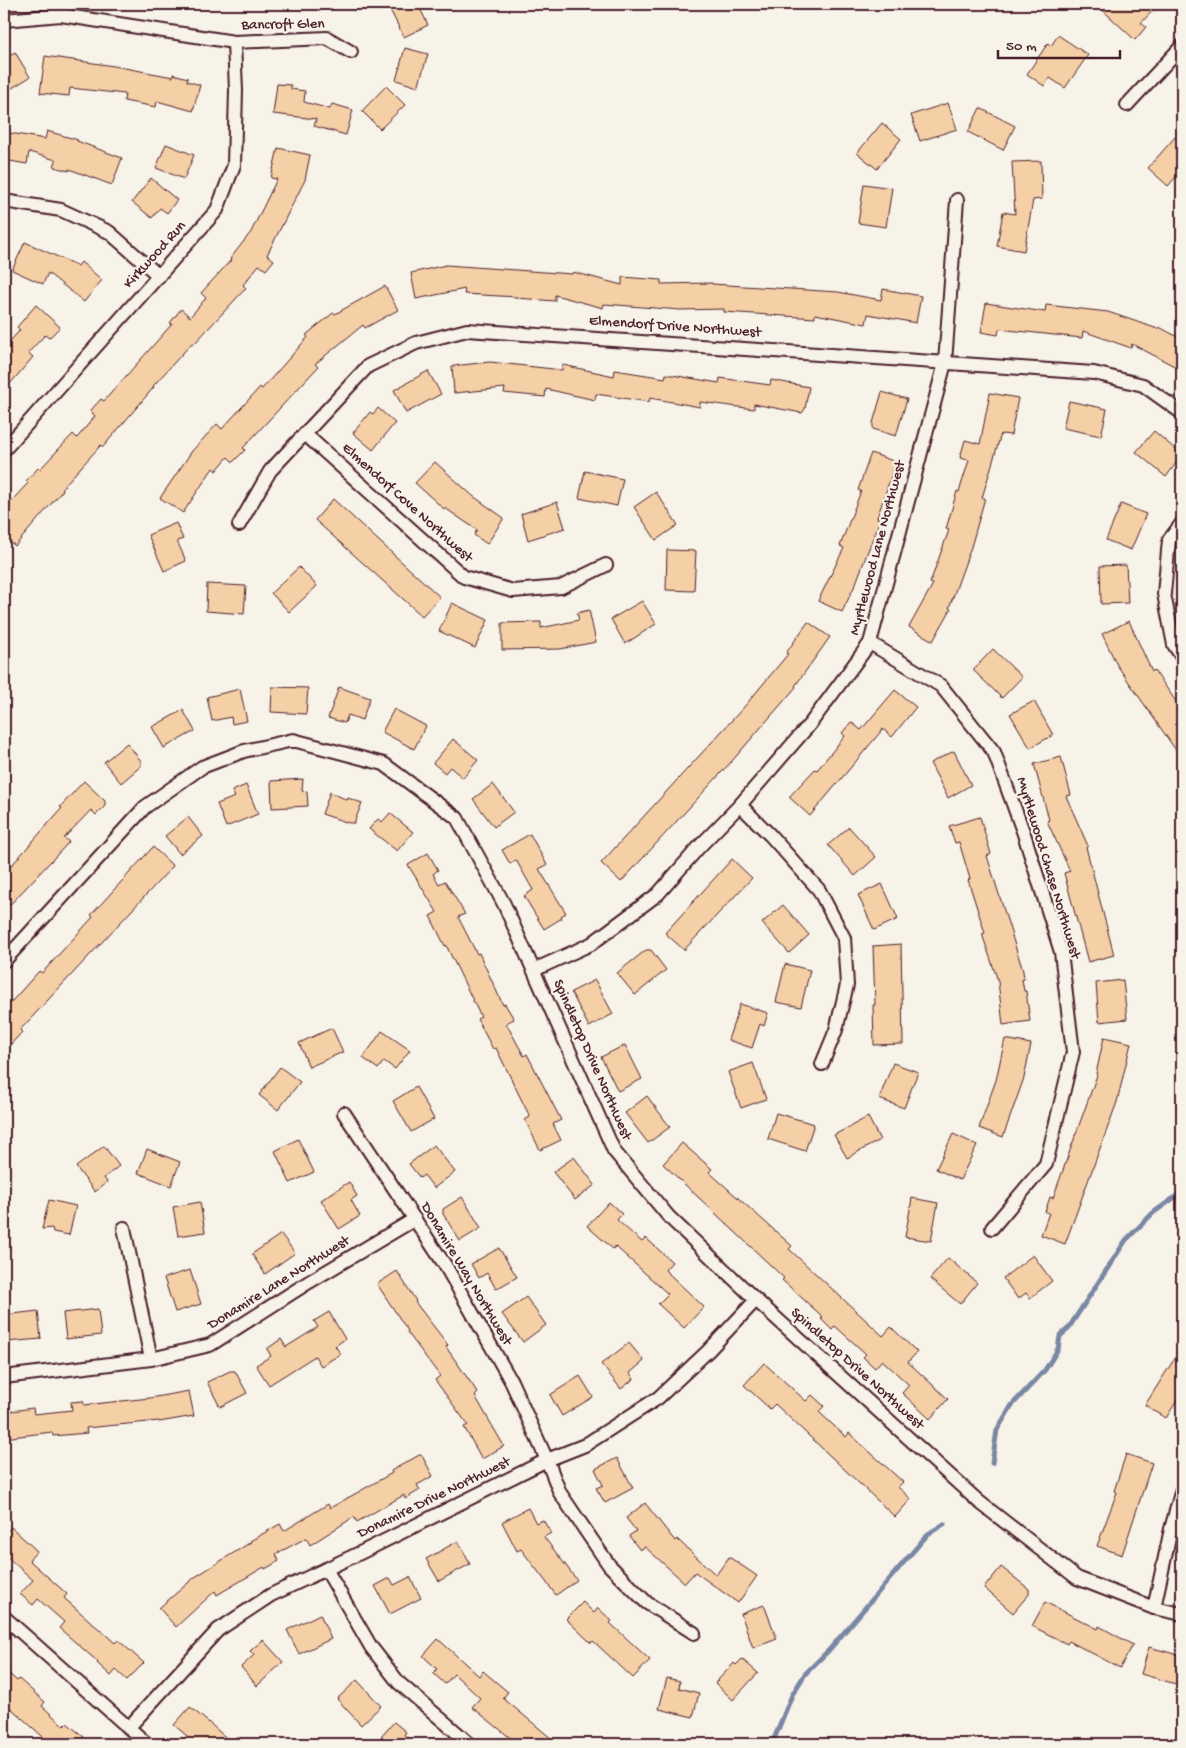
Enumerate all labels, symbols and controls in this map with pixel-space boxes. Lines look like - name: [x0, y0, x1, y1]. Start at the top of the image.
- street label: Bancroft Glen: [240, 15, 325, 35]
- scale bar: [998, 28, 1121, 60]
- text: 50 m: [1006, 38, 1037, 56]
- street label: Kirkwood Run: [120, 217, 190, 293]
- street label: Elmendorf Drive Northwest: [588, 312, 764, 342]
- street label: Elmendorf Cove Northwest: [338, 439, 478, 568]
- street label: Myrtlewood Lane Northwest: [846, 457, 910, 637]
- street label: Myrtlewood Chase Northwest: [1012, 775, 1085, 963]
- street label: Spindletop Drive Northwest: [548, 977, 636, 1145]
- street label: Donamire Way Northwest: [416, 1198, 517, 1350]
- street label: Donamire Lane Northwest: [204, 1231, 355, 1335]
- street label: Spindletop Drive Northwest: [786, 1304, 929, 1435]
- street label: Donamire Drive Northwest: [354, 1452, 515, 1543]

